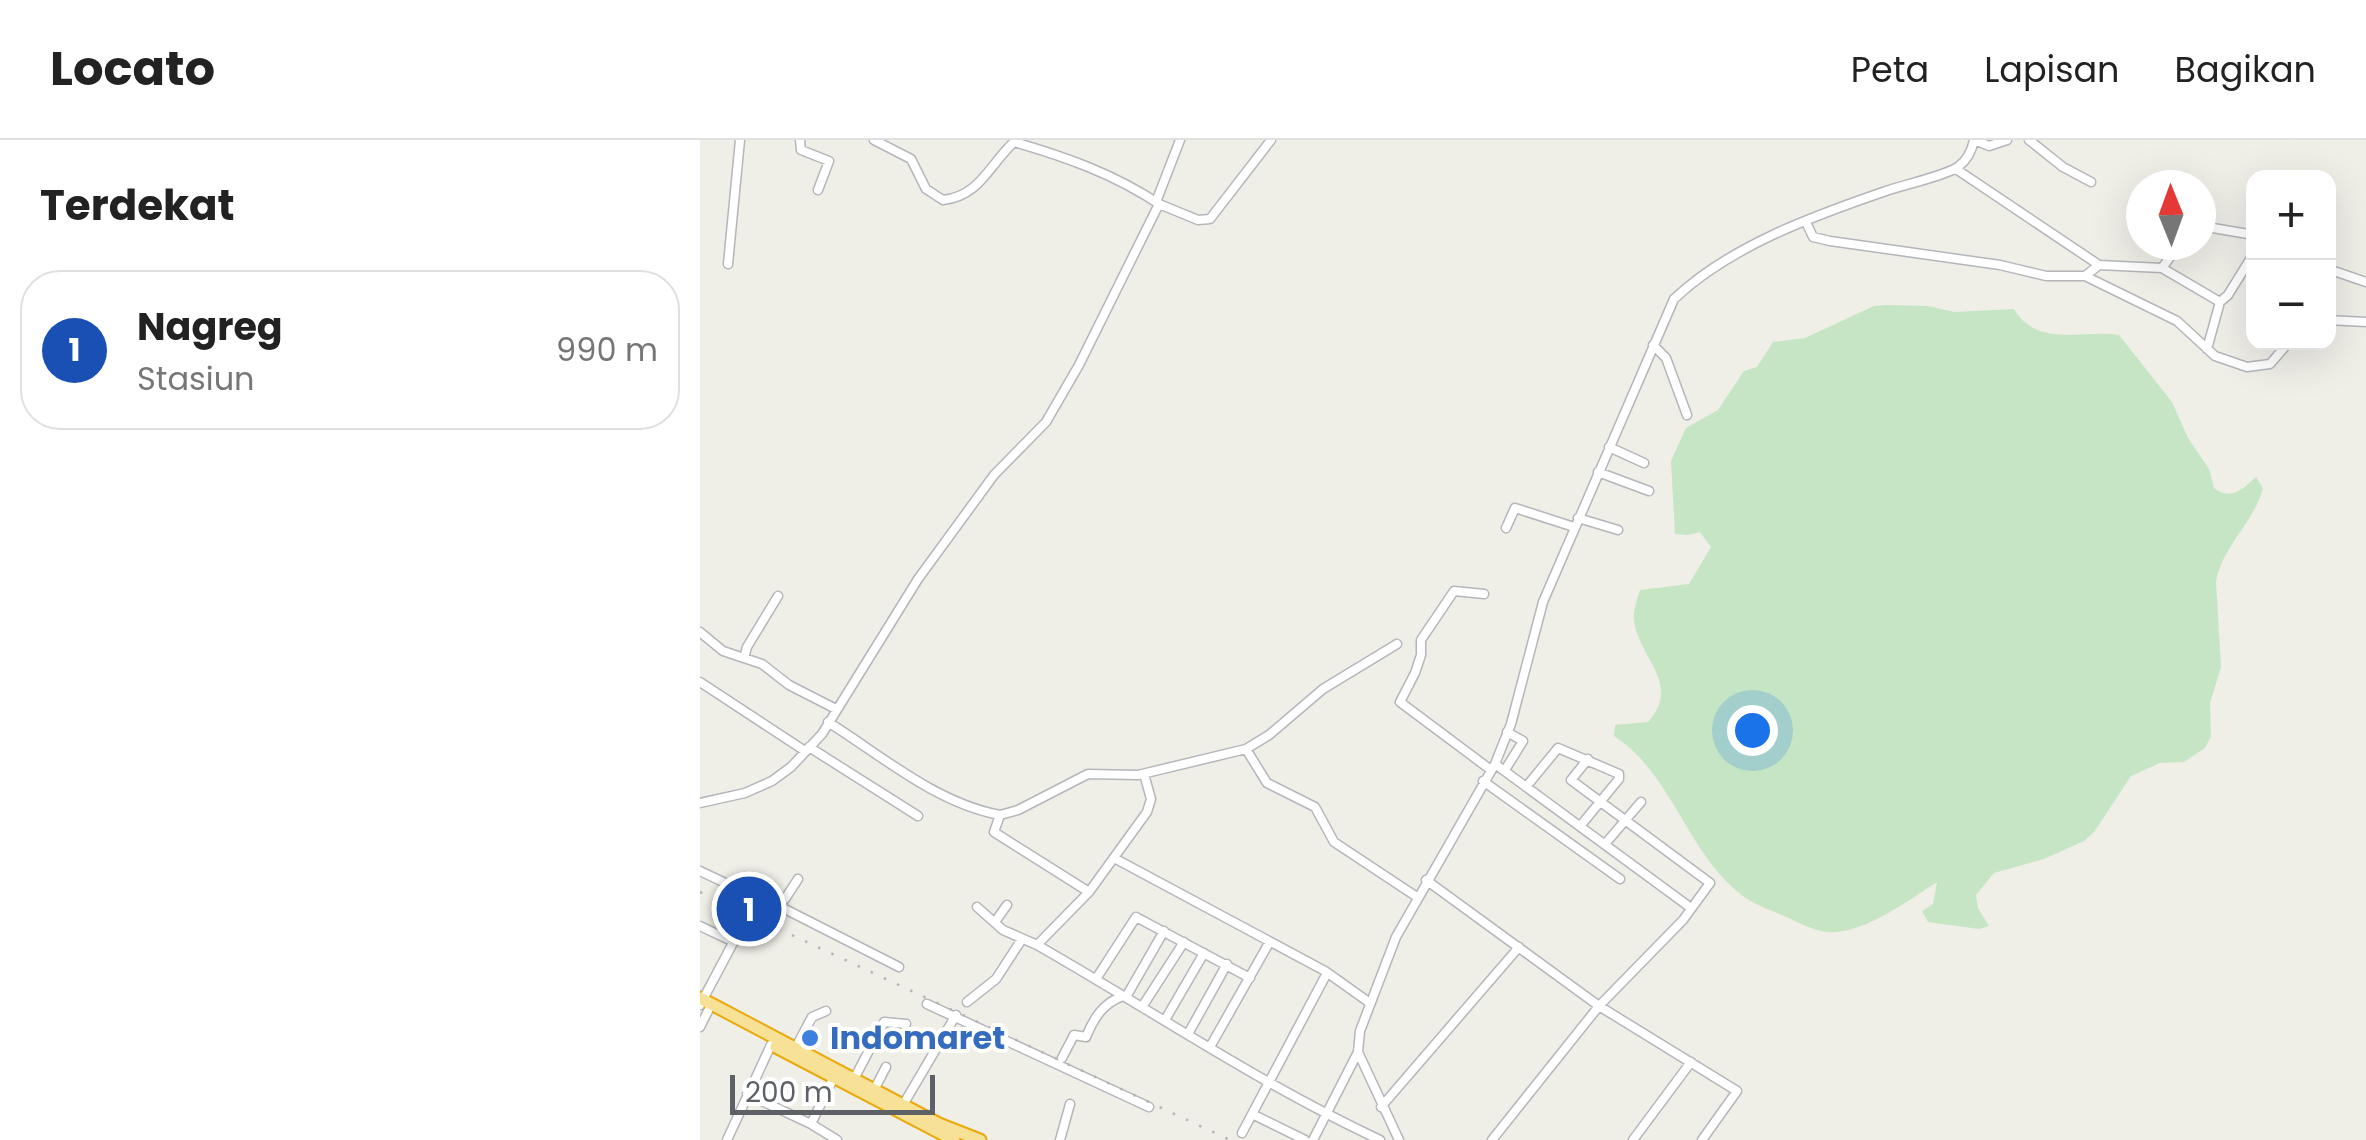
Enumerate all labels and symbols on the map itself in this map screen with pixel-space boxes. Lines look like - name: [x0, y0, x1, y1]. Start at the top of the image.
- north arrow: [2126, 170, 2216, 260]
- your location: [1727, 705, 1778, 756]
- pin: 1: [717, 872, 782, 946]
- place label: Indomaret: [830, 1015, 1005, 1060]
- marker: Indomaret: [799, 1027, 821, 1049]
- scale bar: [730, 1070, 935, 1114]

